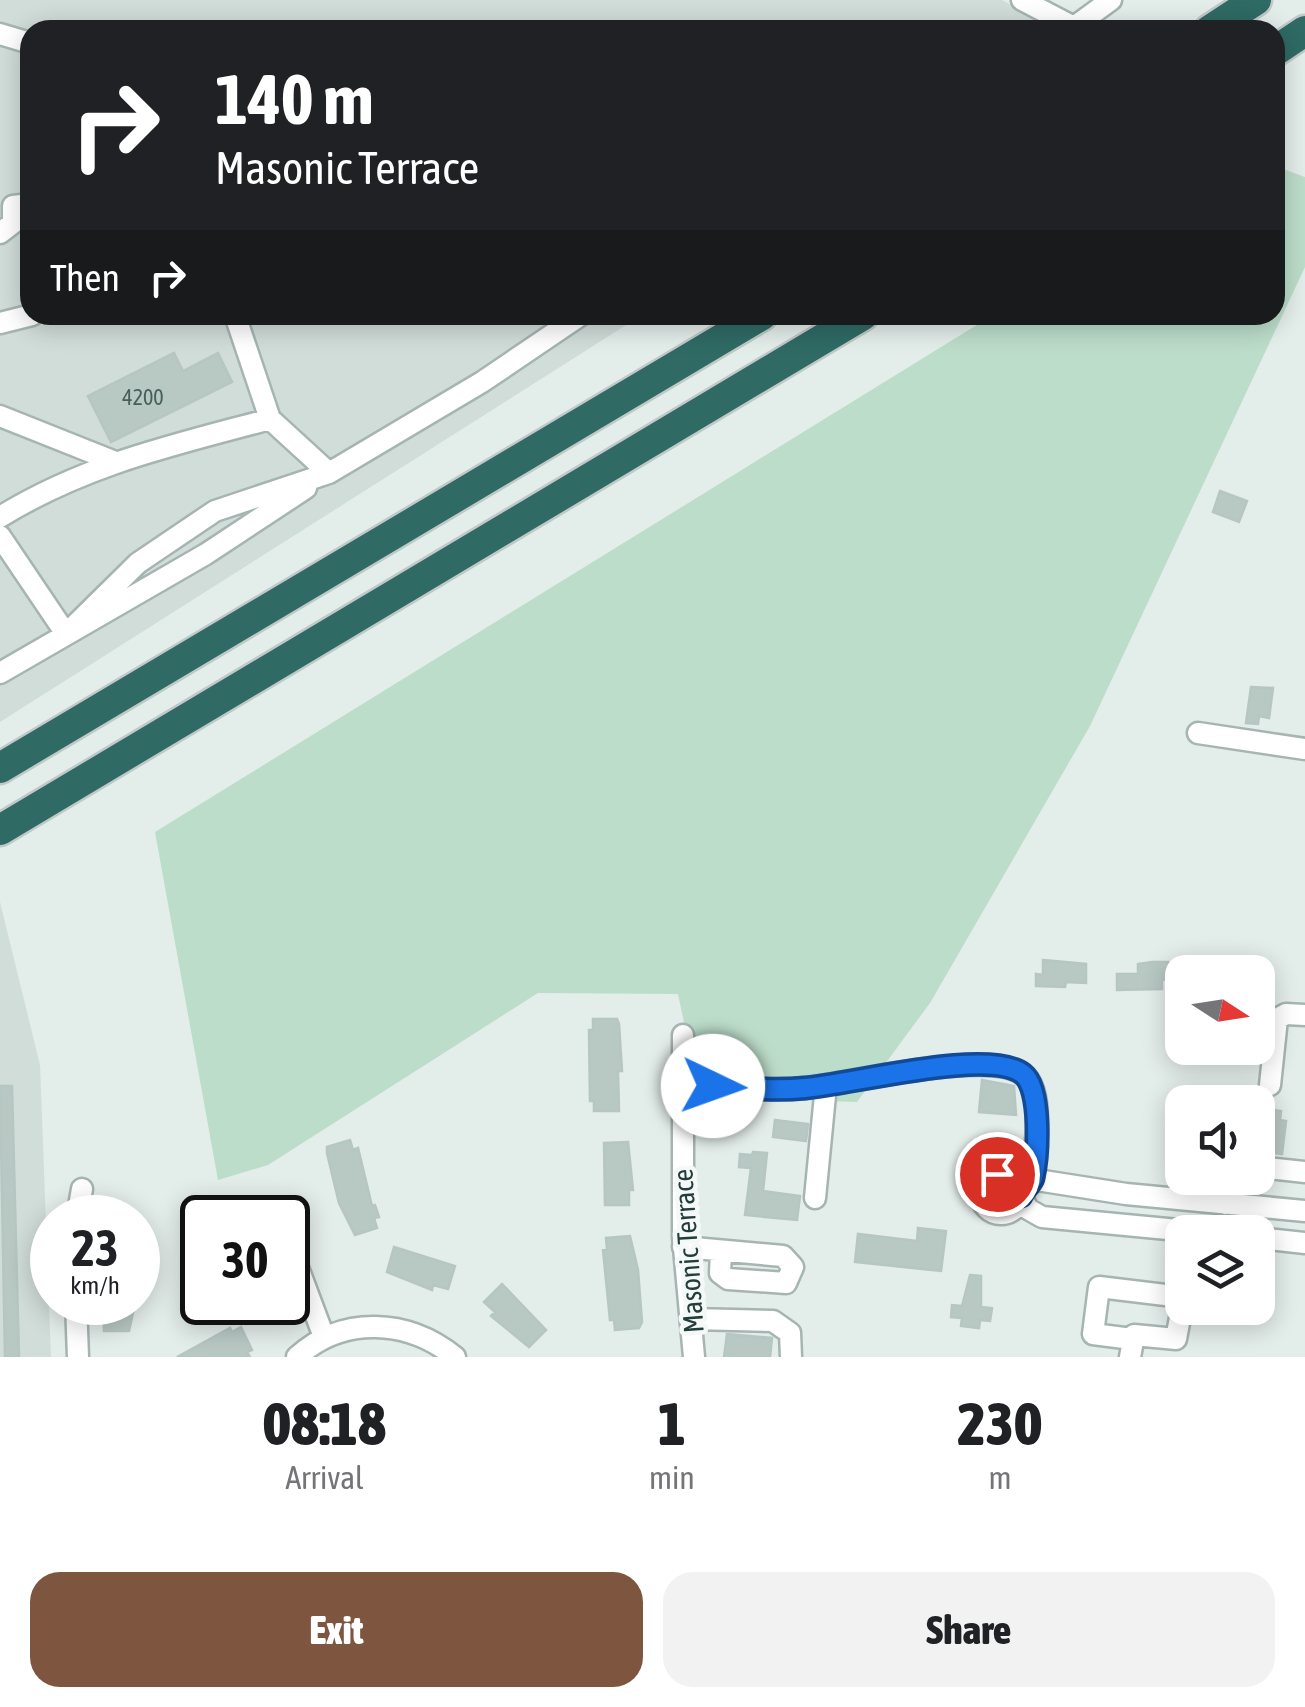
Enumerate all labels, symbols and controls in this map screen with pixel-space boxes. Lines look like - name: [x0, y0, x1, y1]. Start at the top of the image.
- text: 140 m: [215, 59, 374, 139]
- icon: right: [50, 60, 180, 190]
- text: Masonic Terrace: [215, 142, 479, 194]
- icon: right: [140, 250, 195, 305]
- text: Then: [50, 256, 120, 299]
- house number: 4200: [122, 384, 164, 410]
- north arrow: [1165, 955, 1275, 1065]
- map controls: [1165, 955, 1275, 1325]
- position arrow: [661, 1034, 765, 1138]
- button: sound: [1165, 1085, 1275, 1195]
- pin: [955, 1132, 1040, 1217]
- icon: arrive: [970, 1147, 1025, 1202]
- street label: Masonic Terrace: [666, 1168, 710, 1334]
- speed limit sign: 30: [180, 1195, 310, 1325]
- button: layers: [1165, 1215, 1275, 1325]
- text: 23: [71, 1219, 118, 1277]
- text: km/h: [70, 1271, 120, 1299]
- text: 08:18: [263, 1389, 386, 1458]
- text: 1: [658, 1389, 686, 1458]
- text: 230: [958, 1389, 1042, 1458]
- text: Arrival: [285, 1459, 364, 1496]
- text: min: [649, 1459, 695, 1496]
- text: m: [988, 1459, 1011, 1496]
- button: Exit: [30, 1572, 643, 1687]
- button: Share: [663, 1572, 1275, 1687]

